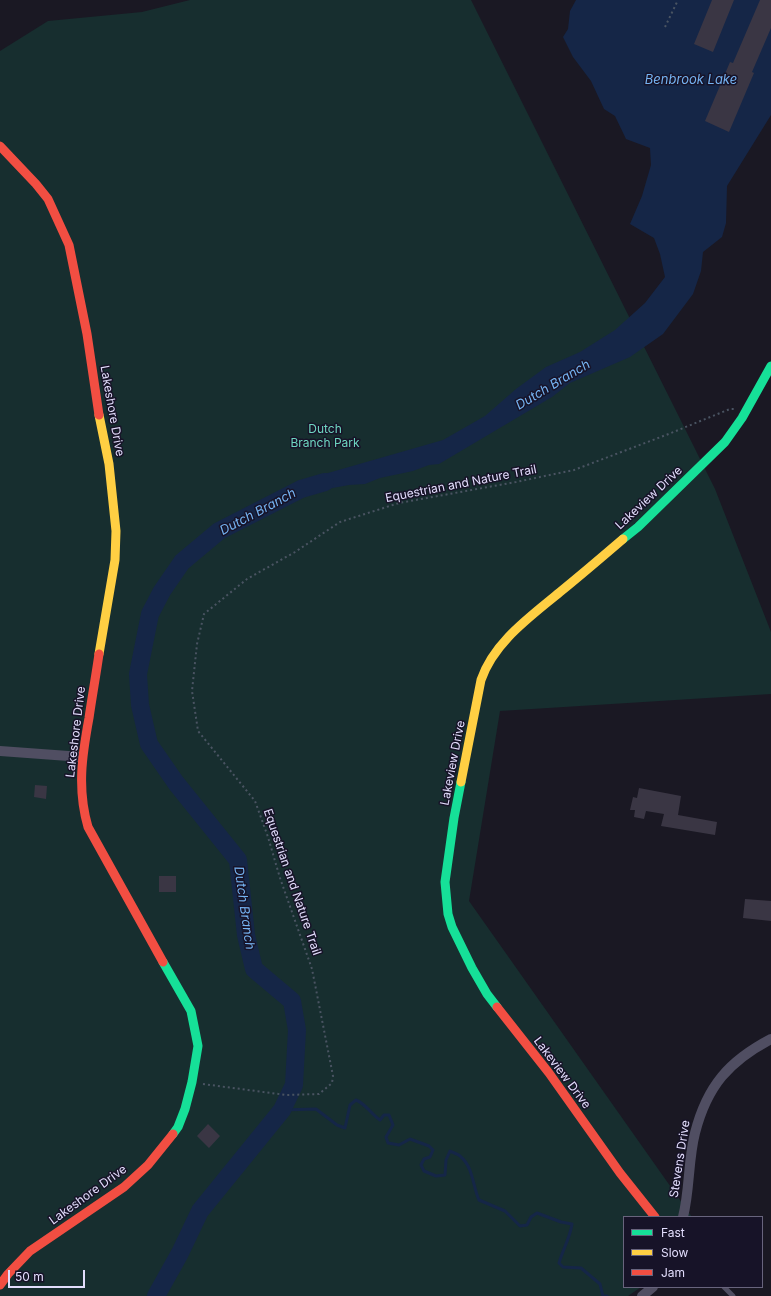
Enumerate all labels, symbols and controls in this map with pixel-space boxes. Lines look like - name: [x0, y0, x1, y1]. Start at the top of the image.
- water label: Benbrook Lake: [645, 72, 737, 88]
- water label: Dutch Branch: [513, 357, 593, 413]
- street label: Lakeshore Drive: [97, 364, 127, 458]
- park label: Dutch Branch Park: [290, 422, 360, 450]
- street label: Equestrian and Nature Trail: [384, 462, 538, 506]
- street label: Lakeview Drive: [613, 463, 685, 533]
- water label: Dutch Branch: [217, 485, 299, 539]
- street label: Lakeshore Drive: [63, 686, 89, 778]
- street label: Lakeview Drive: [438, 719, 468, 807]
- street label: Equestrian and Nature Trail: [260, 807, 324, 957]
- water label: Dutch Branch: [230, 865, 258, 951]
- street label: Lakeview Drive: [530, 1034, 594, 1112]
- street label: Stevens Drive: [667, 1119, 693, 1199]
- street label: Lakeshore Drive: [47, 1162, 129, 1228]
- legend: [623, 1216, 763, 1288]
- text: Fast: [661, 1225, 685, 1240]
- text: Slow: [661, 1245, 688, 1260]
- scale bar: [10, 1262, 87, 1288]
- text: Jam: [661, 1265, 685, 1280]
- text: 50 m: [15, 1269, 44, 1284]

